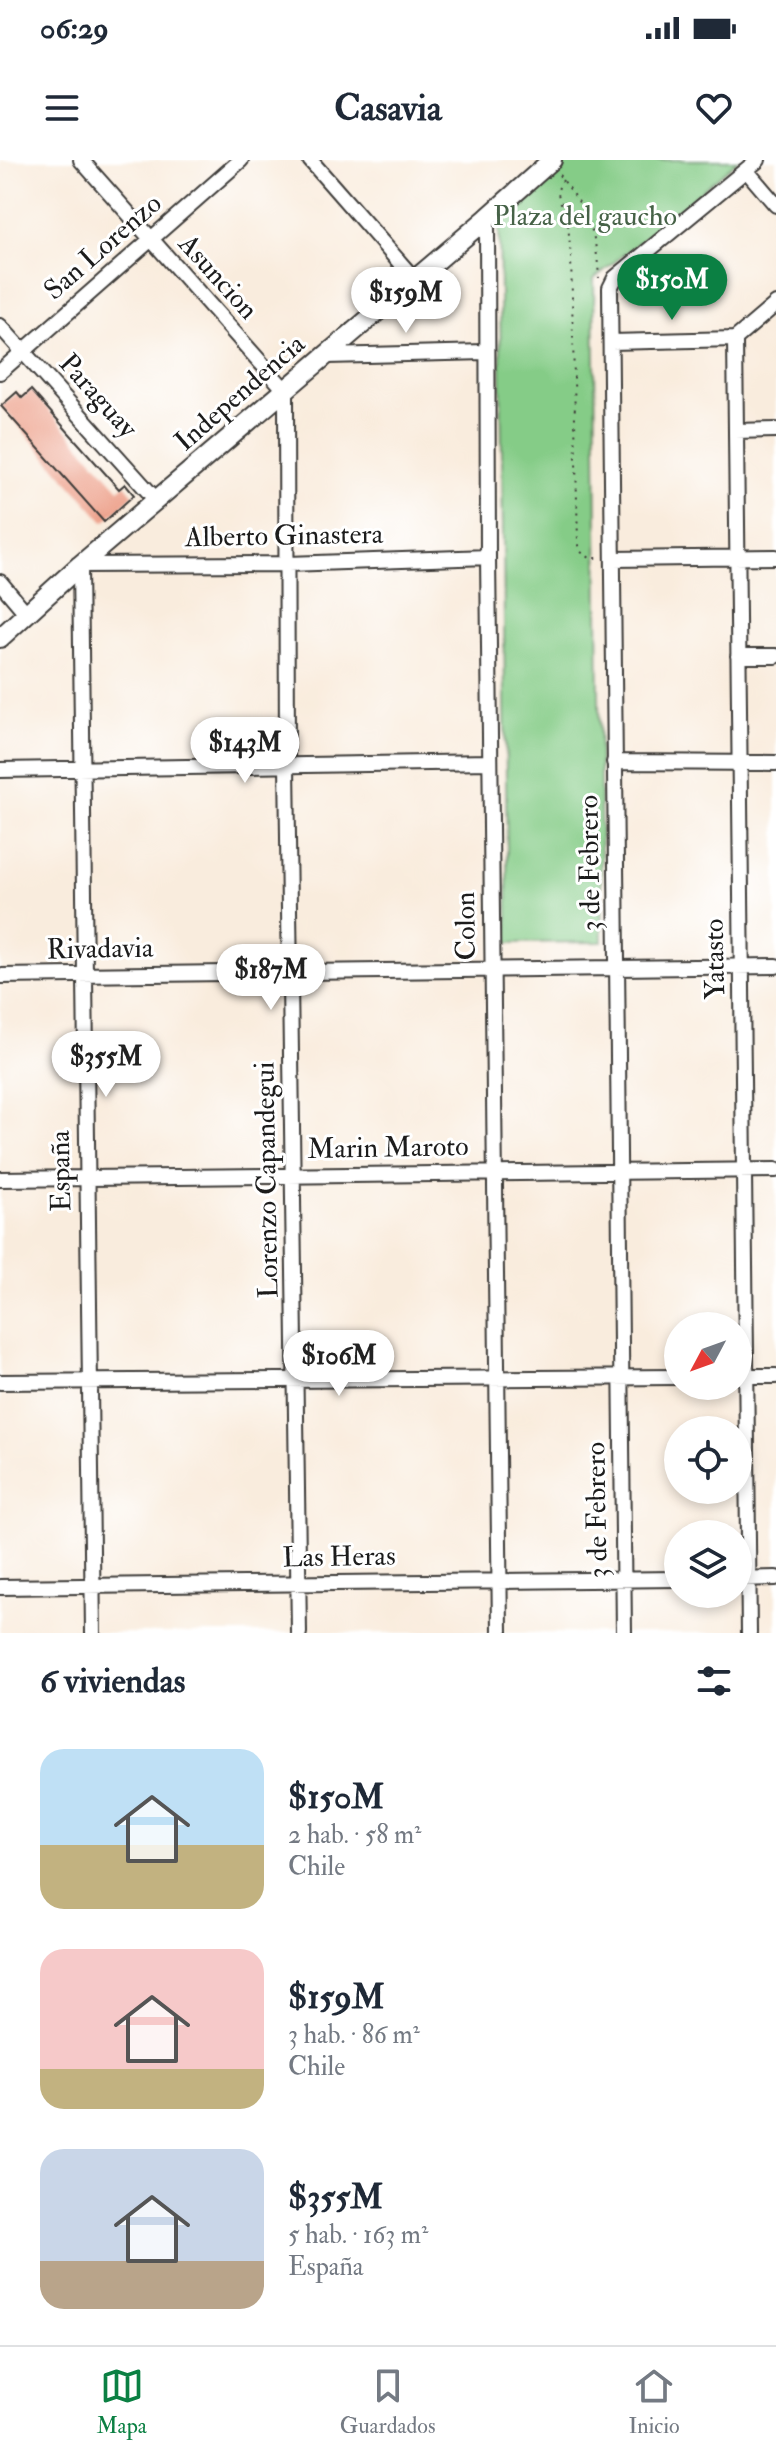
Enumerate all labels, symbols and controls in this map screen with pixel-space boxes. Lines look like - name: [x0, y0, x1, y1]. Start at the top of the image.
- text: 06:29: [40, 10, 109, 47]
- icon: menu: [40, 86, 84, 130]
- text: Casavia: [334, 86, 442, 131]
- icon: heart: [692, 86, 736, 130]
- street label: San Lorenzo: [37, 186, 169, 308]
- park label: Plaza del gaucho: [493, 199, 677, 234]
- street label: Asuncion: [170, 226, 265, 327]
- pin: $150M: [616, 254, 728, 322]
- text: $150M: [635, 264, 709, 296]
- pin: $159M: [350, 267, 462, 335]
- text: $159M: [369, 277, 443, 309]
- street label: Independencia: [168, 327, 313, 459]
- street label: Paraguay: [51, 347, 145, 446]
- street label: Alberto Ginastera: [184, 517, 384, 555]
- pin: $143M: [189, 717, 301, 785]
- text: $143M: [208, 727, 282, 759]
- street label: 3 de Febrero: [571, 795, 609, 931]
- street label: Colon: [448, 891, 484, 961]
- street label: Yatasto: [697, 918, 733, 1000]
- street label: Rivadavia: [46, 931, 154, 967]
- pin: $187M: [215, 944, 327, 1012]
- text: $187M: [234, 954, 308, 986]
- pin: $355M: [50, 1031, 162, 1099]
- text: $355M: [70, 1041, 142, 1073]
- street label: Lorenzo Capandegui: [247, 1061, 287, 1299]
- street label: Marin Maroto: [307, 1129, 469, 1167]
- street label: España: [43, 1130, 79, 1212]
- north arrow: [664, 1312, 752, 1400]
- map controls: [664, 1312, 752, 1608]
- pin: $106M: [283, 1330, 395, 1398]
- text: $106M: [301, 1340, 377, 1372]
- button: locate: [664, 1416, 752, 1504]
- street label: 3 de Febrero: [578, 1442, 616, 1578]
- button: layers: [664, 1520, 752, 1608]
- street label: Las Heras: [282, 1539, 396, 1575]
- icon: filters: [692, 1659, 736, 1703]
- text: 6 viviendas: [40, 1660, 185, 1703]
- text: $150M: [288, 1776, 384, 1819]
- icon: home: [104, 1781, 200, 1877]
- text: 2 hab. · 58 m²: [288, 1819, 421, 1851]
- text: Chile: [288, 1851, 345, 1883]
- text: $159M: [288, 1976, 385, 2019]
- icon: home: [104, 1981, 200, 2077]
- text: 3 hab. · 86 m²: [288, 2019, 420, 2051]
- text: Chile: [288, 2051, 345, 2083]
- text: $355M: [288, 2176, 383, 2219]
- icon: home: [104, 2181, 200, 2277]
- text: 5 hab. · 163 m²: [288, 2219, 428, 2251]
- text: España: [288, 2251, 364, 2283]
- tab: Mapa: [96, 2364, 147, 2440]
- tab: Guardados: [340, 2364, 436, 2440]
- tab: Inicio: [628, 2364, 680, 2440]

